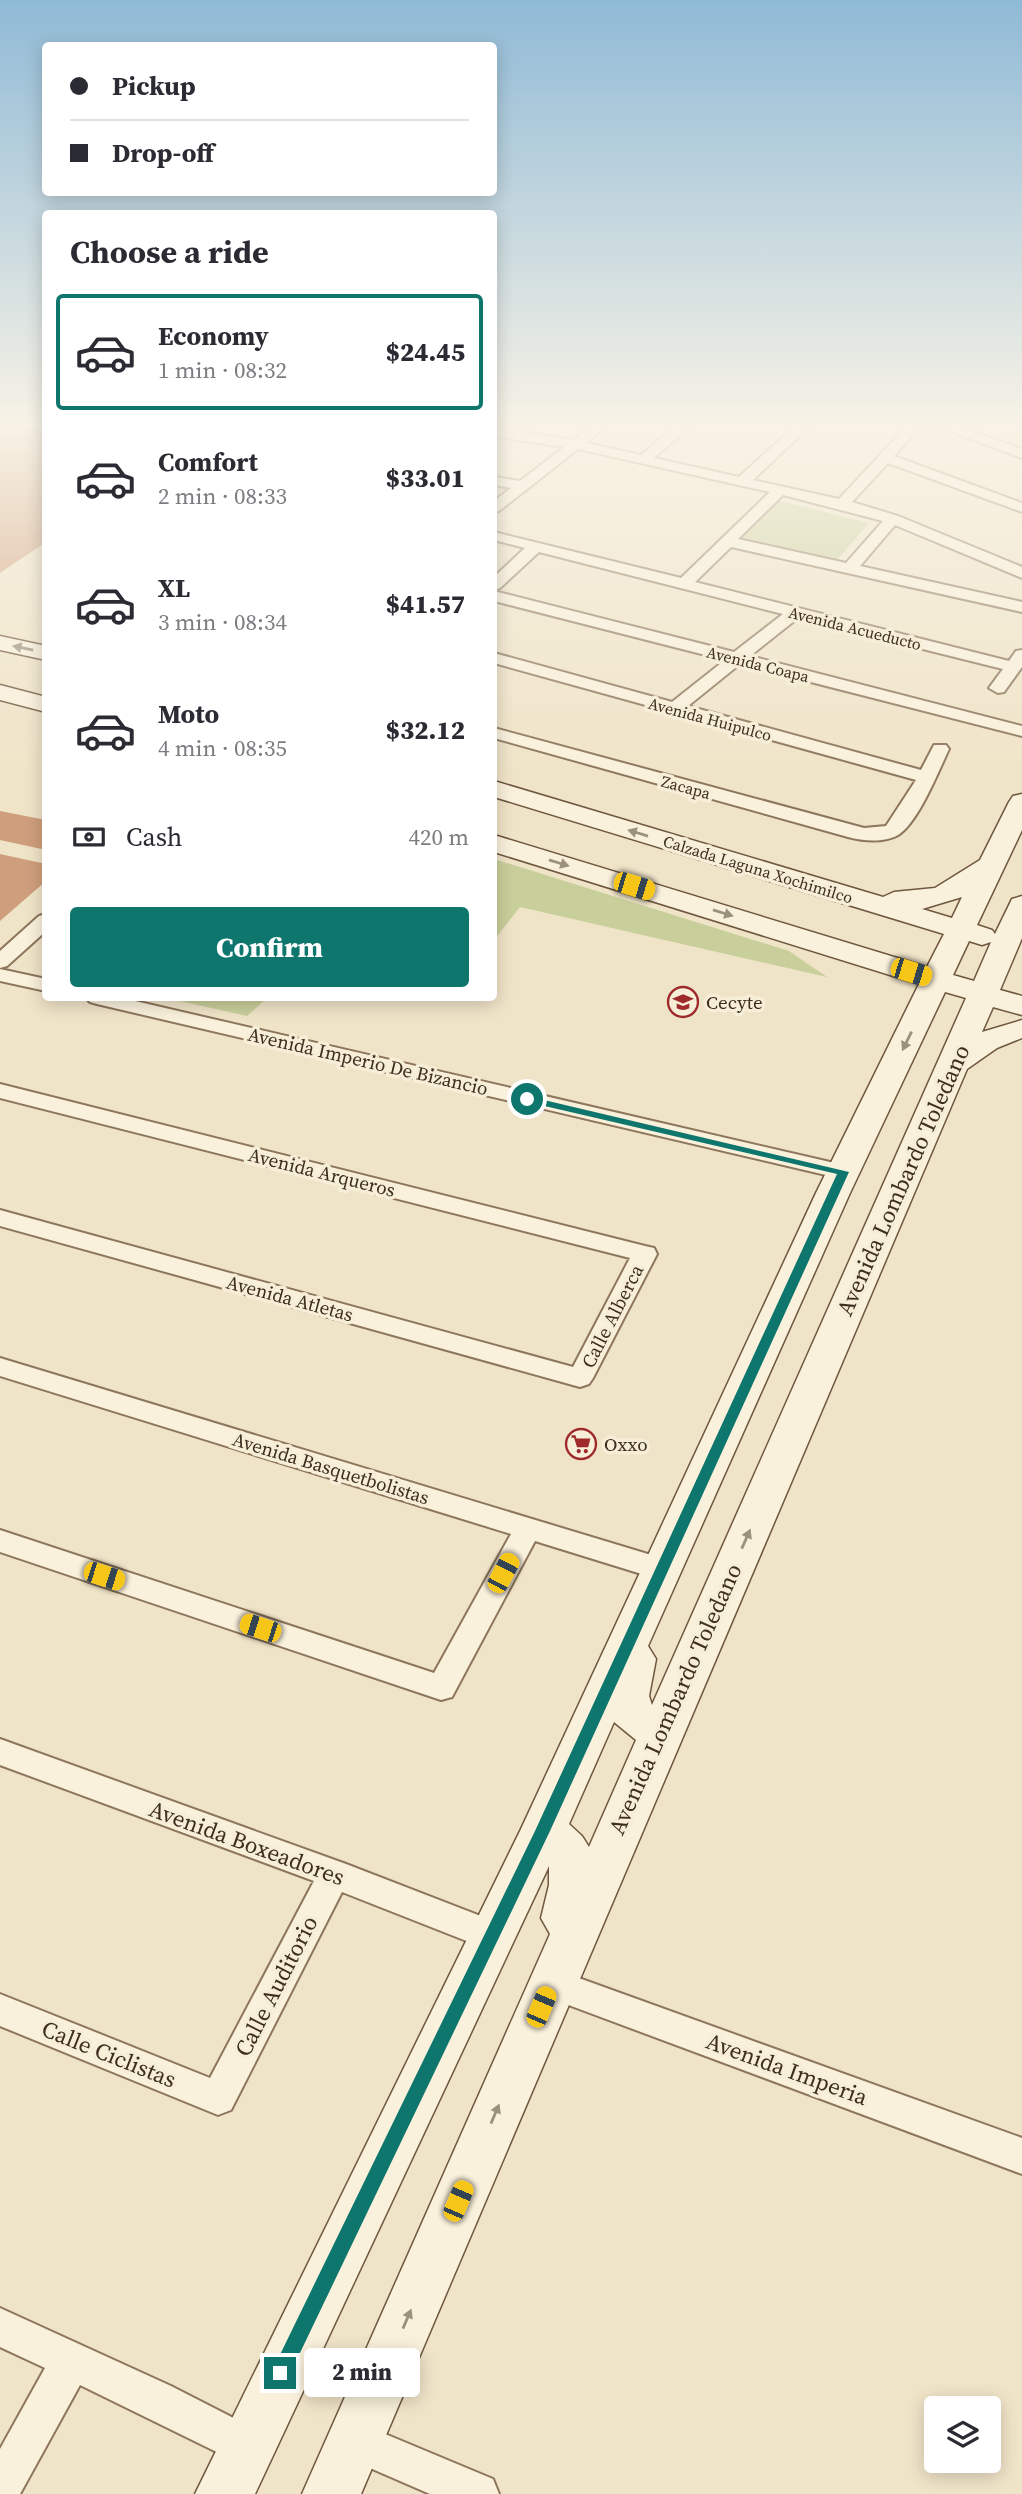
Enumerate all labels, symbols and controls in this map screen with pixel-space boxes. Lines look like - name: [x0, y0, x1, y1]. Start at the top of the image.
- text: Pickup: [112, 68, 196, 104]
- text: Drop-off: [112, 135, 214, 171]
- text: Choose a ride: [70, 230, 269, 274]
- text: Economy: [158, 318, 269, 354]
- icon: car: [74, 321, 137, 384]
- text: $24.45: [386, 334, 465, 370]
- text: 1 min · 08:32: [158, 354, 287, 386]
- text: Comfort: [158, 444, 258, 480]
- icon: car: [74, 447, 137, 510]
- text: $33.01: [386, 460, 465, 496]
- text: 2 min · 08:33: [158, 480, 287, 512]
- text: XL: [158, 570, 190, 606]
- icon: car: [74, 573, 137, 636]
- text: $41.57: [386, 586, 465, 622]
- street label: Avenida Acueducto: [786, 601, 924, 655]
- text: 3 min · 08:34: [158, 606, 287, 638]
- street label: Avenida Coapa: [704, 641, 812, 688]
- one-way arrow: [12, 642, 34, 653]
- street label: Avenida Huipulco: [646, 692, 774, 746]
- text: Moto: [158, 696, 219, 732]
- icon: car: [74, 699, 137, 762]
- text: $32.12: [386, 712, 465, 748]
- text: 4 min · 08:35: [158, 732, 287, 764]
- street label: Zacapa: [659, 770, 714, 804]
- icon: cash: [70, 818, 108, 856]
- text: Cash: [126, 819, 182, 855]
- text: 420 m: [408, 821, 469, 853]
- one-way arrow: [627, 827, 648, 837]
- street label: Calzada Laguna Xochimilco: [661, 830, 856, 908]
- one-way arrow: [548, 858, 569, 868]
- car: [611, 870, 658, 902]
- button: Confirm: [70, 907, 469, 987]
- one-way arrow: [713, 909, 734, 919]
- car: [888, 956, 935, 988]
- school or university icon: Cecyte: [666, 985, 700, 1019]
- place label: Cecyte: [706, 989, 763, 1015]
- street label: Avenida Imperio De Bizancio: [245, 1021, 491, 1101]
- one-way arrow: [901, 1031, 912, 1051]
- street label: Avenida Lombardo Toledano: [829, 1039, 977, 1321]
- route start: [511, 1083, 543, 1115]
- street label: Avenida Arqueros: [246, 1141, 398, 1203]
- street label: Calle Alberca: [575, 1260, 649, 1372]
- street label: Avenida Atletas: [224, 1269, 356, 1327]
- street label: Avenida Basquetbolistas: [230, 1426, 432, 1510]
- supermarket icon: Oxxo: [564, 1427, 598, 1461]
- place label: Oxxo: [604, 1431, 648, 1457]
- one-way arrow: [740, 1528, 751, 1549]
- car: [484, 1550, 523, 1596]
- street label: Avenida Lombardo Toledano: [601, 1558, 749, 1840]
- car: [81, 1560, 128, 1592]
- car: [237, 1612, 284, 1644]
- street label: Avenida Boxeadores: [145, 1793, 349, 1893]
- street label: Calle Auditorio: [227, 1910, 325, 2062]
- car: [524, 1984, 559, 2030]
- street label: Calle Ciclistas: [37, 2013, 181, 2095]
- street label: Avenida Imperia: [702, 2025, 873, 2113]
- one-way arrow: [490, 2104, 501, 2125]
- car: [441, 2178, 476, 2224]
- one-way arrow: [401, 2309, 413, 2329]
- callout: 2 min: [304, 2348, 420, 2398]
- text: 2 min: [332, 2356, 392, 2388]
- route end: [264, 2357, 296, 2389]
- map controls: [924, 2396, 1001, 2473]
- button: layers: [924, 2396, 1001, 2473]

